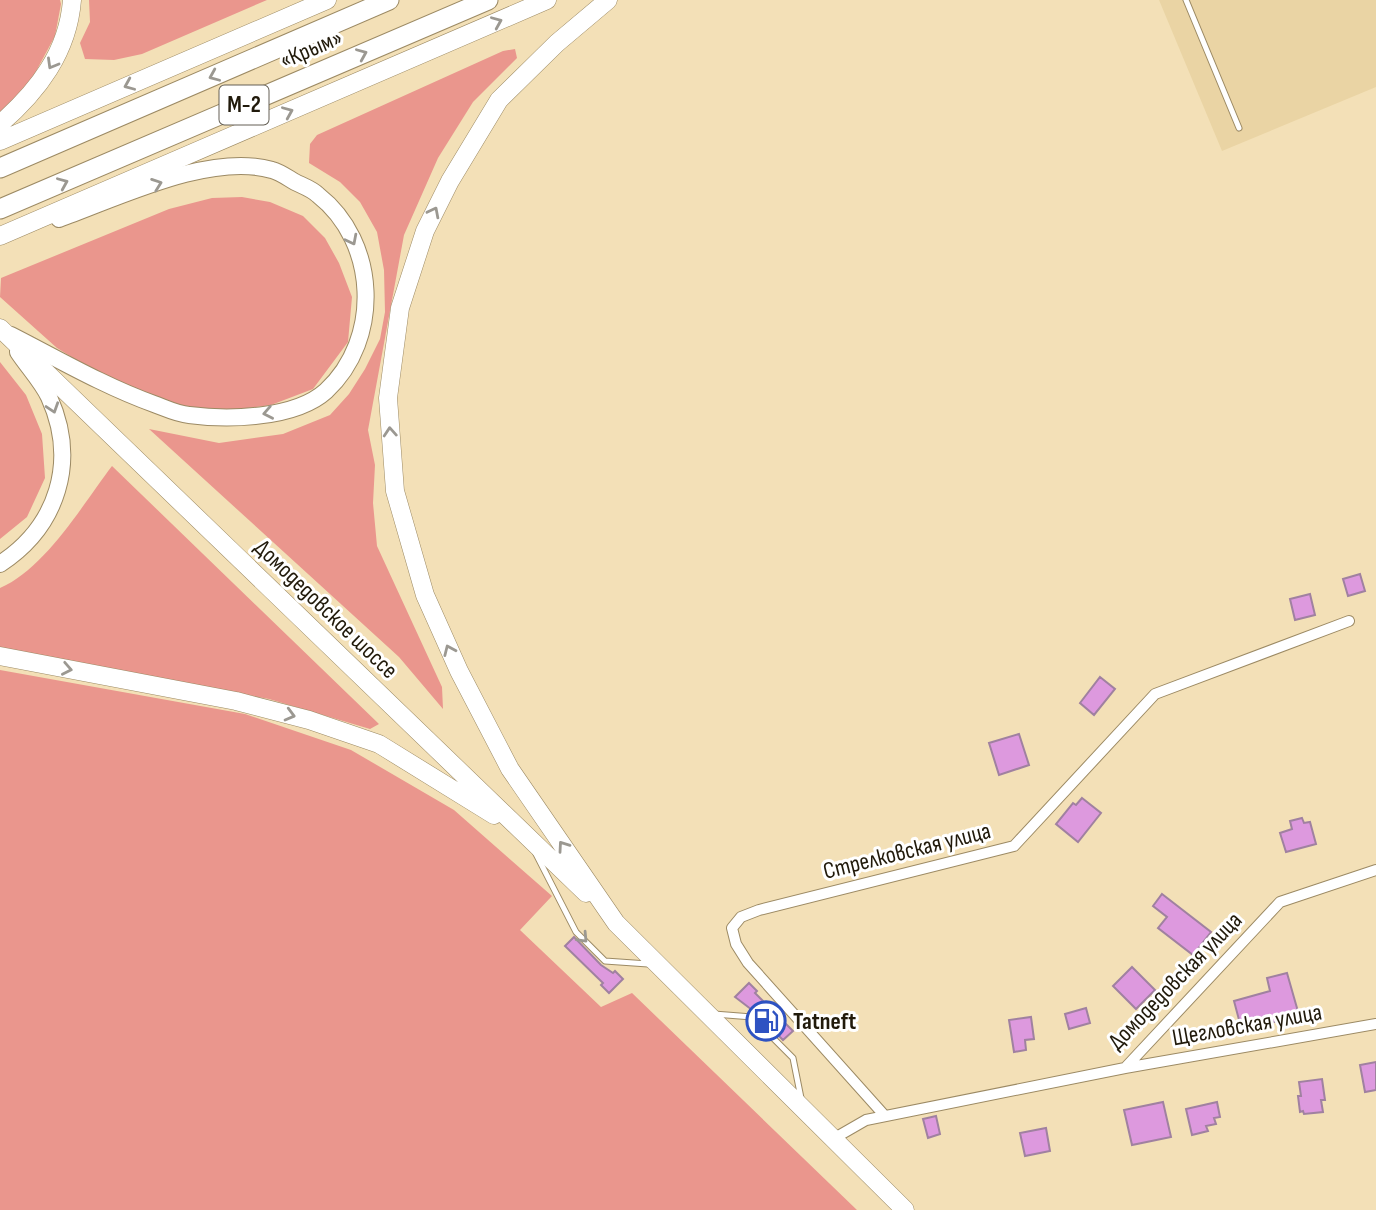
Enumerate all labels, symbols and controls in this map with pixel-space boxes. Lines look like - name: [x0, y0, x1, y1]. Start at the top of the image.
- one-way arrow: [489, 16, 502, 30]
- street label: «Крым»: [275, 23, 347, 75]
- one-way arrow: [355, 48, 367, 62]
- one-way arrow: [47, 57, 60, 70]
- one-way arrow: [209, 67, 221, 81]
- one-way arrow: [124, 77, 136, 91]
- road number: М-2: [219, 86, 268, 124]
- one-way arrow: [280, 106, 293, 120]
- one-way arrow: [56, 177, 68, 191]
- one-way arrow: [150, 178, 162, 192]
- one-way arrow: [426, 206, 440, 219]
- one-way arrow: [344, 232, 358, 245]
- one-way arrow: [45, 401, 59, 414]
- one-way arrow: [263, 405, 275, 420]
- one-way arrow: [383, 426, 398, 437]
- street label: Домодедовское шоссе: [248, 533, 404, 685]
- one-way arrow: [444, 645, 458, 657]
- one-way arrow: [61, 660, 73, 675]
- one-way arrow: [283, 707, 295, 721]
- street label: Стрелковская улица: [820, 816, 994, 886]
- one-way arrow: [559, 841, 571, 854]
- street label: Домодедовская улица: [1102, 906, 1248, 1056]
- one-way arrow: [574, 930, 587, 943]
- street label: Щегловская улица: [1170, 998, 1324, 1052]
- fuel station icon: Tatneft: [745, 1000, 787, 1042]
- place label: Tatneft: [793, 1007, 856, 1036]

